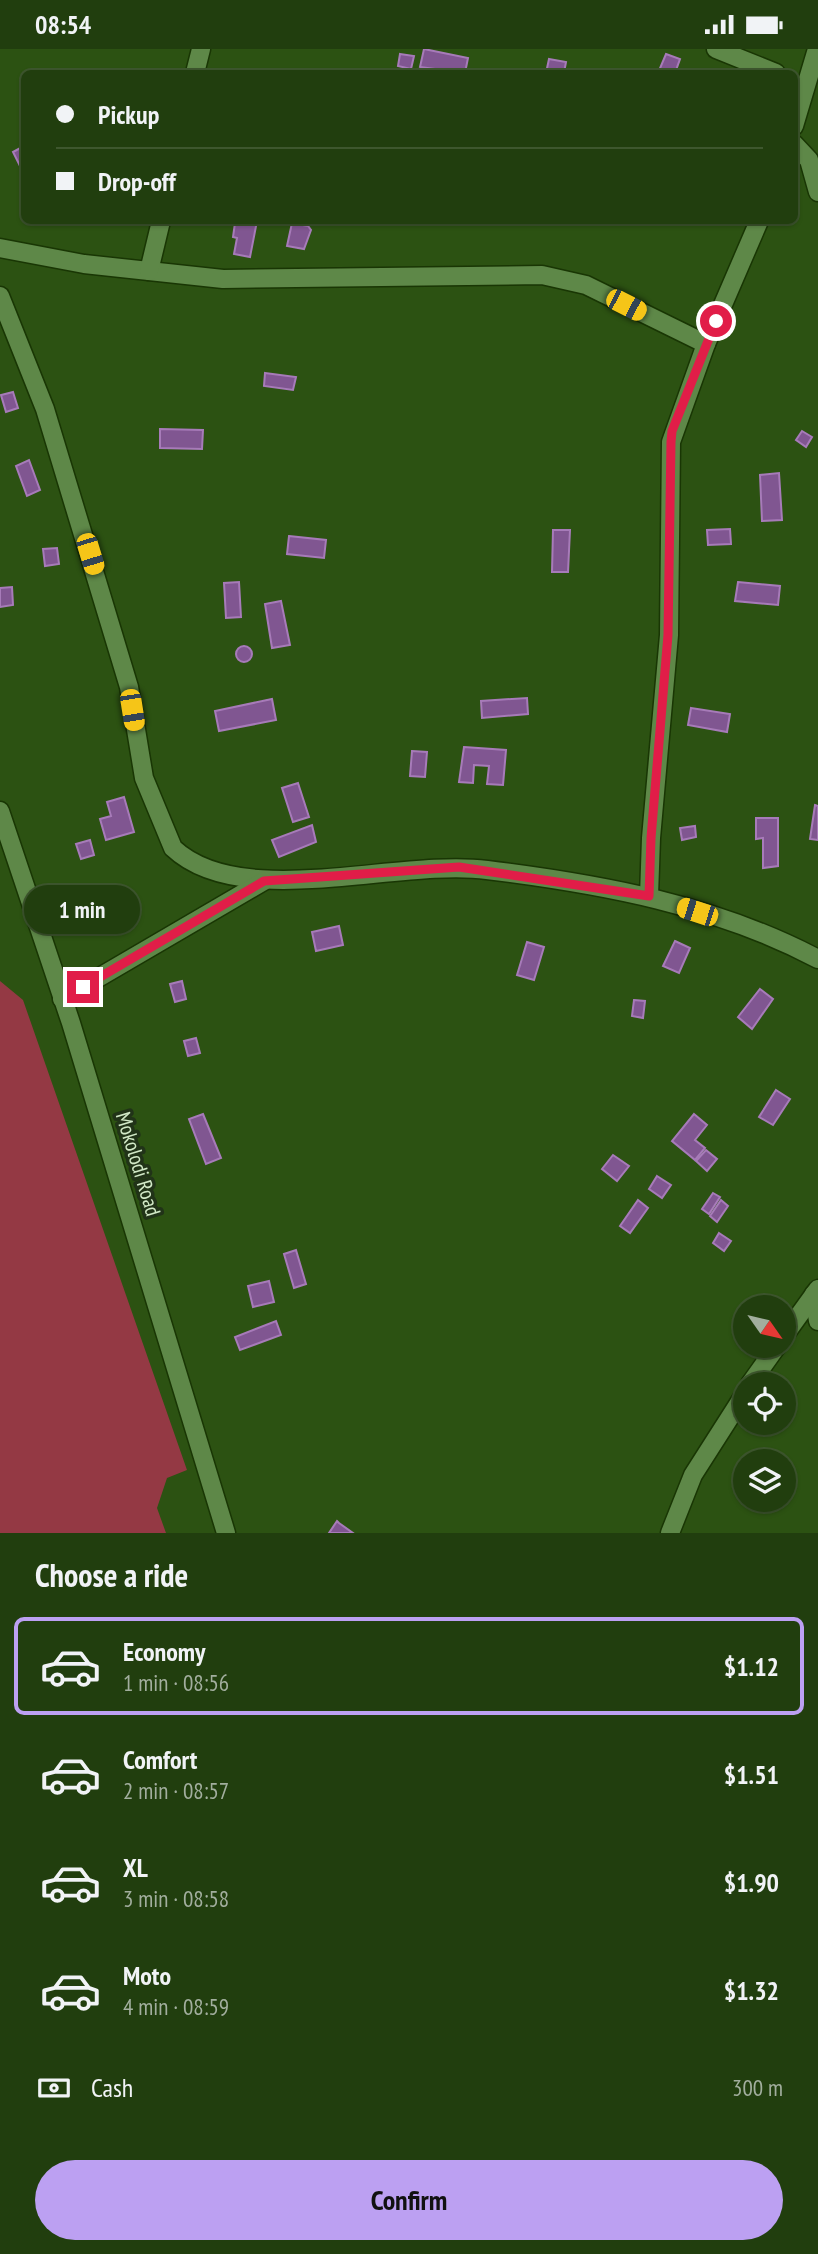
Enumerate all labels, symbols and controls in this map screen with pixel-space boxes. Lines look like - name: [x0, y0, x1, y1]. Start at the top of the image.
- text: 08:54: [35, 8, 91, 41]
- text: Pickup: [98, 98, 159, 131]
- text: Drop-off: [98, 165, 176, 198]
- car: [603, 286, 650, 324]
- route start: [700, 305, 732, 337]
- car: [74, 531, 107, 577]
- car: [119, 688, 146, 732]
- callout: 1 min: [25, 885, 141, 935]
- text: 1 min: [59, 895, 105, 924]
- car: [674, 896, 721, 928]
- route end: [67, 971, 99, 1003]
- street label: Mokolodi Road: [110, 1109, 167, 1219]
- north arrow: [733, 1295, 796, 1358]
- map controls: [733, 1295, 796, 1512]
- button: locate: [733, 1372, 796, 1435]
- button: layers: [733, 1449, 796, 1512]
- text: Choose a ride: [35, 1554, 188, 1596]
- icon: car: [39, 1635, 102, 1698]
- text: Economy: [123, 1635, 205, 1668]
- text: $1.12: [724, 1650, 779, 1683]
- text: 1 min · 08:56: [123, 1668, 229, 1697]
- icon: car: [39, 1743, 102, 1806]
- text: Comfort: [123, 1743, 197, 1776]
- text: $1.51: [724, 1758, 779, 1791]
- text: 2 min · 08:57: [123, 1776, 229, 1805]
- icon: car: [39, 1851, 102, 1914]
- text: XL: [123, 1851, 148, 1884]
- text: $1.90: [724, 1866, 779, 1899]
- text: 3 min · 08:58: [123, 1884, 229, 1913]
- icon: car: [39, 1959, 102, 2022]
- text: Moto: [123, 1959, 171, 1992]
- text: $1.32: [724, 1974, 779, 2007]
- text: 4 min · 08:59: [123, 1992, 229, 2021]
- icon: cash: [35, 2069, 73, 2107]
- text: Cash: [91, 2071, 133, 2104]
- text: 300 m: [732, 2073, 783, 2102]
- button: Confirm: [35, 2160, 783, 2240]

